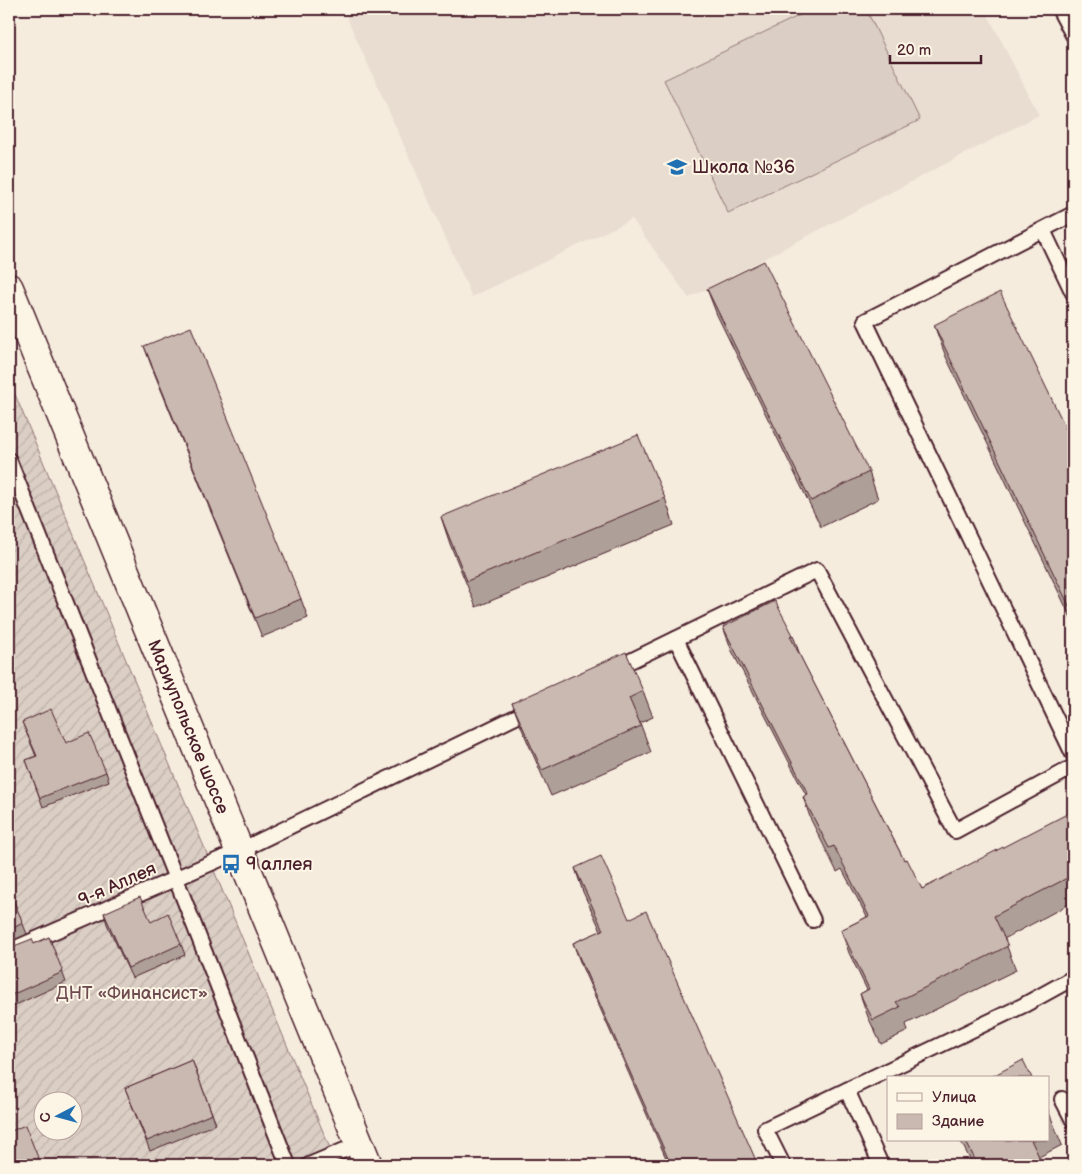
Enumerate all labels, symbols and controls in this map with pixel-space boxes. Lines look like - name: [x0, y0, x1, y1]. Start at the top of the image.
- scale bar: [890, 32, 981, 64]
- text: 20 m: [897, 41, 931, 60]
- school or university icon: Школа №36: [666, 156, 688, 178]
- place label: Школа №36: [692, 157, 795, 178]
- street label: Мариупольское шоссе: [143, 637, 233, 817]
- bus stop icon: 9 аллея: [220, 853, 242, 875]
- place label: 9 аллея: [246, 854, 312, 875]
- street label: 9-я Аллея: [75, 858, 159, 911]
- park label: ДНТ «Финансист»: [56, 983, 208, 1004]
- legend: [887, 1076, 1050, 1142]
- text: Улица: [932, 1088, 977, 1107]
- north arrow: [32, 1092, 82, 1142]
- text: С: [37, 1111, 55, 1123]
- text: Здание: [932, 1112, 984, 1131]

